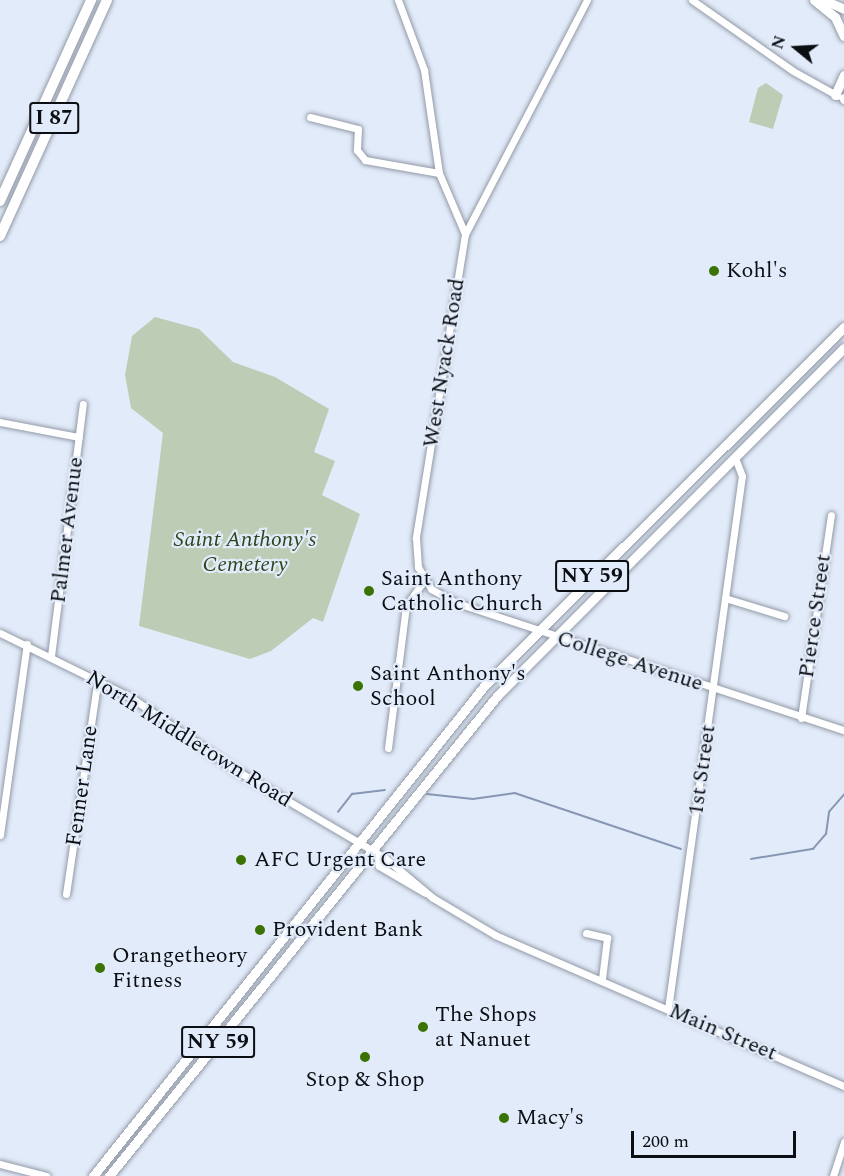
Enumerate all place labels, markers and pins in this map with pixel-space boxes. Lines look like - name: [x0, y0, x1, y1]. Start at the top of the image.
- place label: Kohl's: [726, 258, 788, 284]
- marker: Kohl's: [707, 264, 721, 278]
- place label: Saint Anthony Catholic Church: [381, 565, 543, 616]
- marker: Saint Anthony Catholic Church: [362, 584, 376, 598]
- place label: Saint Anthony's School: [370, 660, 526, 712]
- marker: Saint Anthony's School: [351, 679, 365, 693]
- place label: AFC Urgent Care: [254, 847, 426, 873]
- marker: AFC Urgent Care: [232, 851, 250, 869]
- place label: Provident Bank: [272, 917, 423, 943]
- marker: Provident Bank: [253, 923, 267, 937]
- place label: Orangetheory Fitness: [112, 942, 247, 993]
- marker: Orangetheory Fitness: [93, 961, 107, 975]
- place label: The Shops at Nanuet: [435, 1001, 537, 1052]
- marker: The Shops at Nanuet: [416, 1020, 430, 1034]
- marker: Stop & Shop: [358, 1050, 372, 1064]
- place label: Stop & Shop: [305, 1067, 425, 1093]
- place label: Macy's: [516, 1105, 584, 1131]
- marker: Macy's: [497, 1111, 511, 1125]

